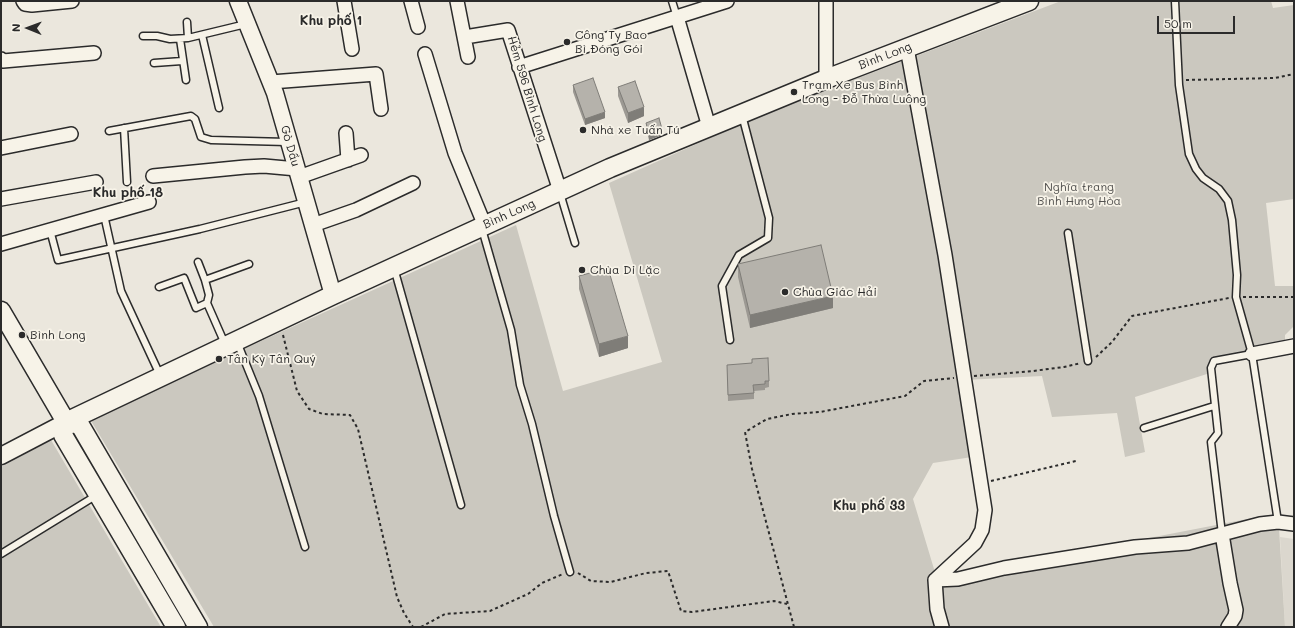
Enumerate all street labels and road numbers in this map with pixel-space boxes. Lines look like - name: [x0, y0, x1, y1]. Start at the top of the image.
- street label: Hẻm 596 Bình Long: [504, 34, 550, 144]
- street label: Bình Long: [857, 39, 913, 73]
- street label: Gò Dầu: [277, 124, 303, 168]
- street label: Bình Long: [481, 196, 537, 232]

